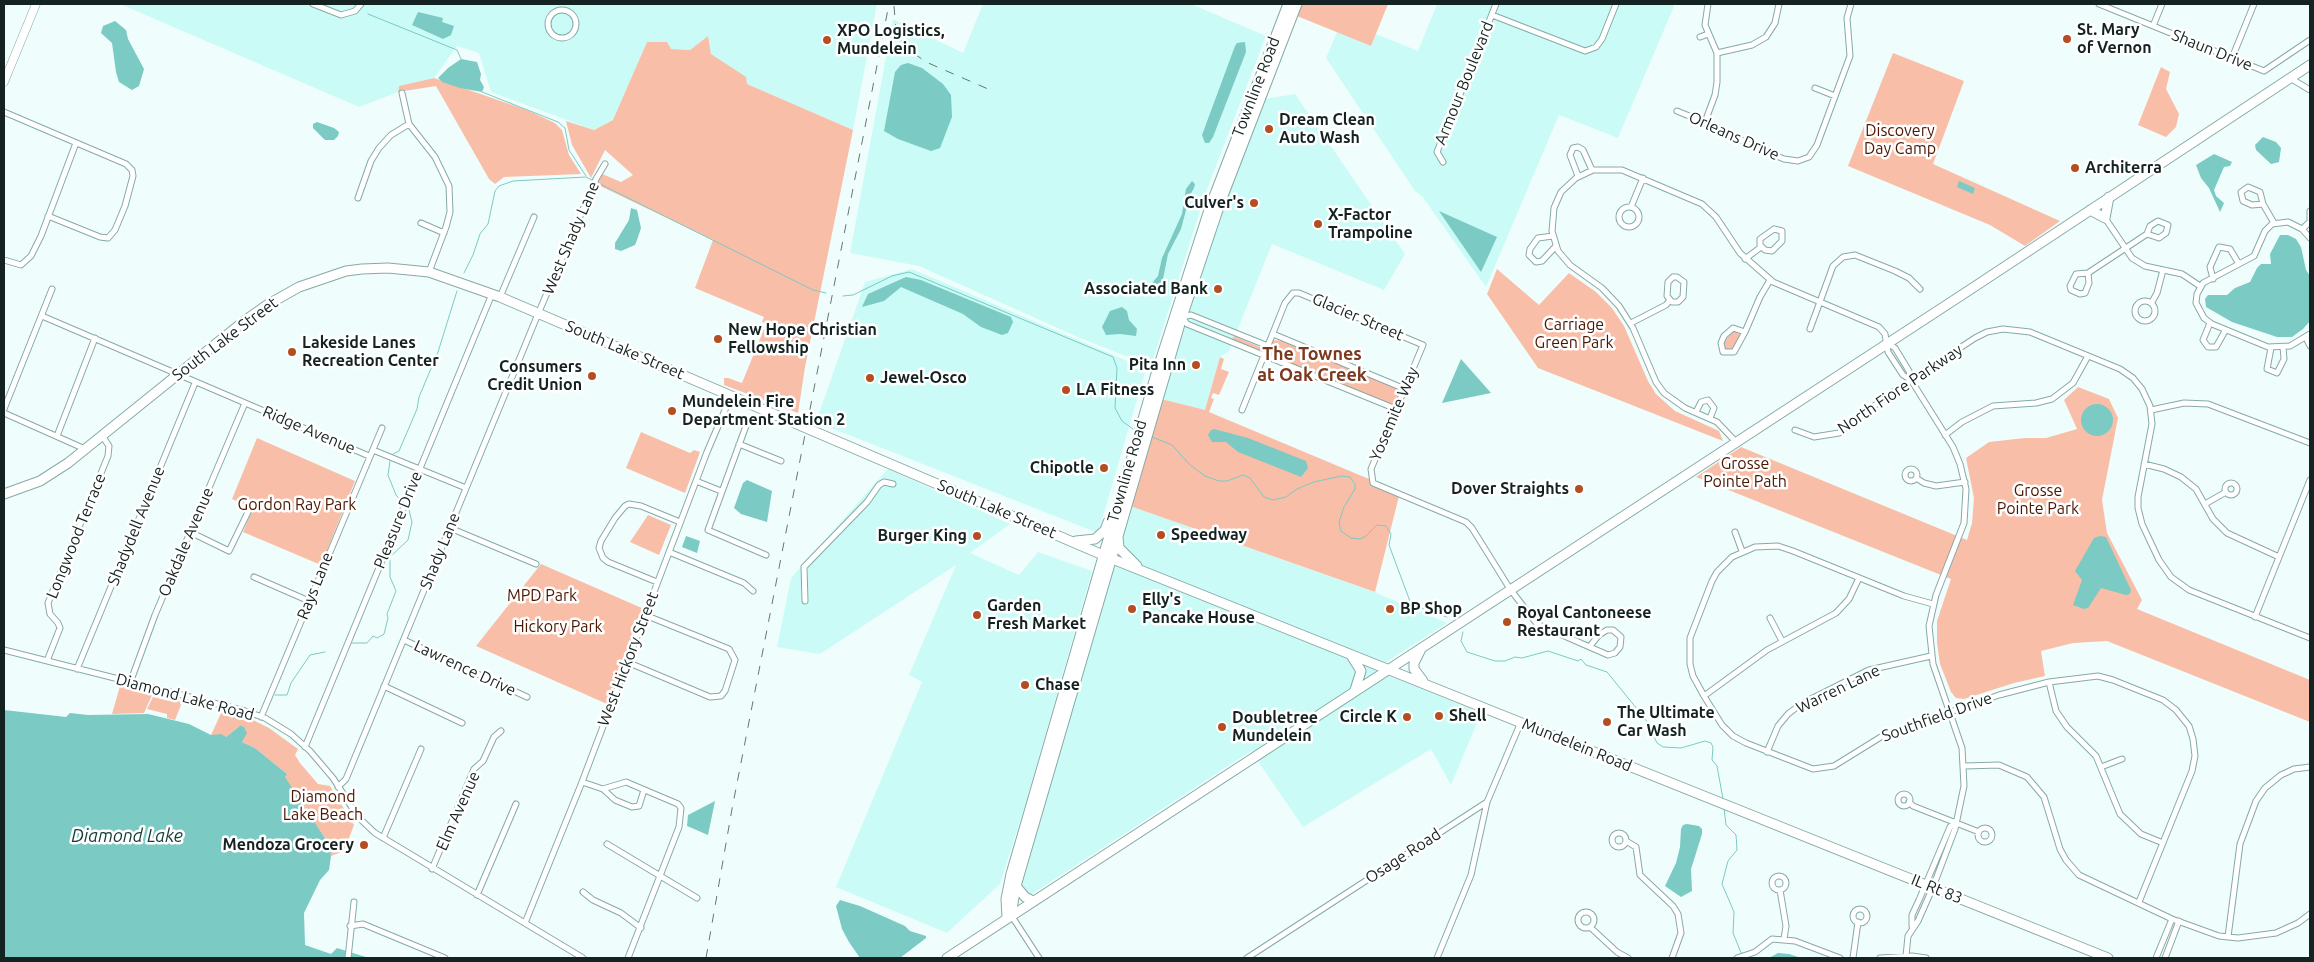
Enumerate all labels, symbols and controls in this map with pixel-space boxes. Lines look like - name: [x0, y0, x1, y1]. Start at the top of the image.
- street label: Armour Boulevard: [1430, 18, 1498, 148]
- place label: St. Mary of Vernon: [2077, 20, 2152, 58]
- place label: XPO Logistics, Mundelein: [837, 21, 945, 59]
- street label: Shaun Drive: [2169, 25, 2255, 75]
- marker: St. Mary of Vernon: [2061, 33, 2073, 45]
- marker: XPO Logistics, Mundelein: [821, 34, 833, 46]
- street label: Townline Road: [1228, 34, 1284, 140]
- street label: Orleans Drive: [1686, 107, 1782, 165]
- place label: Dream Clean Auto Wash: [1279, 110, 1375, 148]
- park label: Discovery Day Camp: [1864, 121, 1936, 159]
- marker: Dream Clean Auto Wash: [1263, 123, 1275, 135]
- place label: Architerra: [2085, 158, 2162, 178]
- marker: Architerra: [2069, 162, 2081, 174]
- street label: West Shady Lane: [539, 179, 603, 297]
- place label: Culver's: [1184, 193, 1244, 213]
- marker: Culver's: [1248, 197, 1260, 209]
- place label: X-Factor Trampoline: [1328, 205, 1413, 243]
- marker: X-Factor Trampoline: [1312, 218, 1324, 230]
- place label: Associated Bank: [1084, 279, 1208, 299]
- marker: Associated Bank: [1212, 283, 1224, 295]
- street label: Glacier Street: [1309, 289, 1407, 345]
- street label: South Lake Street: [168, 293, 282, 385]
- park label: Carriage Green Park: [1535, 315, 1613, 353]
- street label: South Lake Street: [563, 316, 687, 384]
- place label: New Hope Christian Fellowship: [728, 320, 877, 358]
- place label: Lakeside Lanes Recreation Center: [302, 333, 439, 371]
- marker: New Hope Christian Fellowship: [712, 333, 724, 345]
- street label: North Fiore Parkway: [1834, 340, 1966, 438]
- district label: The Townes at Oak Creek: [1257, 343, 1367, 386]
- marker: Lakeside Lanes Recreation Center: [286, 346, 298, 358]
- place label: Pita Inn: [1129, 355, 1186, 375]
- place label: Consumers Credit Union: [487, 357, 582, 395]
- marker: Pita Inn: [1190, 359, 1202, 371]
- street label: Yosemite Way: [1366, 364, 1422, 464]
- place label: Jewel-Osco: [880, 368, 967, 388]
- marker: Consumers Credit Union: [586, 370, 598, 382]
- marker: Jewel-Osco: [864, 372, 876, 384]
- place label: LA Fitness: [1076, 380, 1154, 400]
- marker: LA Fitness: [1060, 384, 1072, 396]
- place label: Mundelein Fire Department Station 2: [682, 392, 845, 430]
- street label: Ridge Avenue: [260, 402, 358, 458]
- marker: Mundelein Fire Department Station 2: [666, 405, 678, 417]
- street label: Townline Road: [1103, 418, 1151, 524]
- park label: Grosse Pointe Path: [1703, 454, 1787, 492]
- place label: Chipotle: [1030, 458, 1094, 478]
- marker: Chipotle: [1098, 462, 1110, 474]
- street label: Shadydell Avenue: [103, 464, 169, 588]
- street label: Pleasure Drive: [370, 469, 426, 571]
- street label: Longwood Terrace: [42, 471, 110, 601]
- street label: South Lake Street: [935, 475, 1059, 543]
- place label: Dover Straights: [1451, 479, 1569, 499]
- park label: Grosse Pointe Park: [1997, 481, 2079, 519]
- marker: Dover Straights: [1573, 483, 1585, 495]
- street label: Oakdale Avenue: [154, 485, 218, 599]
- park label: Gordon Ray Park: [238, 495, 356, 515]
- street label: Shady Lane: [416, 510, 464, 592]
- place label: Speedway: [1171, 525, 1247, 545]
- place label: Burger King: [878, 526, 967, 546]
- marker: Speedway: [1155, 529, 1167, 541]
- marker: Burger King: [971, 530, 983, 542]
- street label: Rays Lane: [293, 550, 337, 622]
- park label: MPD Park: [507, 586, 577, 606]
- street label: West Hickory Street: [594, 589, 662, 729]
- place label: Elly's Pancake House: [1142, 590, 1255, 628]
- place label: Garden Fresh Market: [987, 596, 1086, 634]
- place label: BP Shop: [1400, 599, 1462, 619]
- marker: Elly's Pancake House: [1126, 603, 1138, 615]
- marker: BP Shop: [1384, 603, 1396, 615]
- place label: Royal Cantoneese Restaurant: [1517, 603, 1652, 641]
- marker: Garden Fresh Market: [971, 609, 983, 621]
- marker: Royal Cantoneese Restaurant: [1501, 616, 1513, 628]
- park label: Hickory Park: [513, 617, 603, 637]
- street label: Lawrence Drive: [411, 636, 519, 700]
- street label: Warren Lane: [1793, 660, 1883, 718]
- street label: Diamond Lake Road: [114, 669, 256, 725]
- place label: Chase: [1035, 675, 1080, 695]
- marker: Chase: [1019, 679, 1031, 691]
- street label: Southfield Drive: [1879, 688, 1995, 746]
- place label: The Ultimate Car Wash: [1617, 703, 1715, 741]
- place label: Shell: [1449, 706, 1486, 726]
- place label: Circle K: [1340, 707, 1397, 727]
- place label: Doubletree Mundelein: [1232, 708, 1318, 746]
- marker: Shell: [1433, 710, 1445, 722]
- marker: Circle K: [1401, 711, 1413, 723]
- street label: Mundelein Road: [1519, 714, 1635, 776]
- marker: The Ultimate Car Wash: [1601, 716, 1613, 728]
- marker: Doubletree Mundelein: [1216, 721, 1228, 733]
- street label: Elm Avenue: [432, 768, 484, 854]
- park label: Diamond Lake Beach: [283, 787, 363, 825]
- street label: Osage Road: [1362, 824, 1444, 888]
- water label: Diamond Lake: [71, 825, 183, 847]
- place label: Mendoza Grocery: [223, 835, 354, 855]
- marker: Mendoza Grocery: [358, 839, 370, 851]
- street label: IL Rt 83: [1908, 870, 1966, 908]

